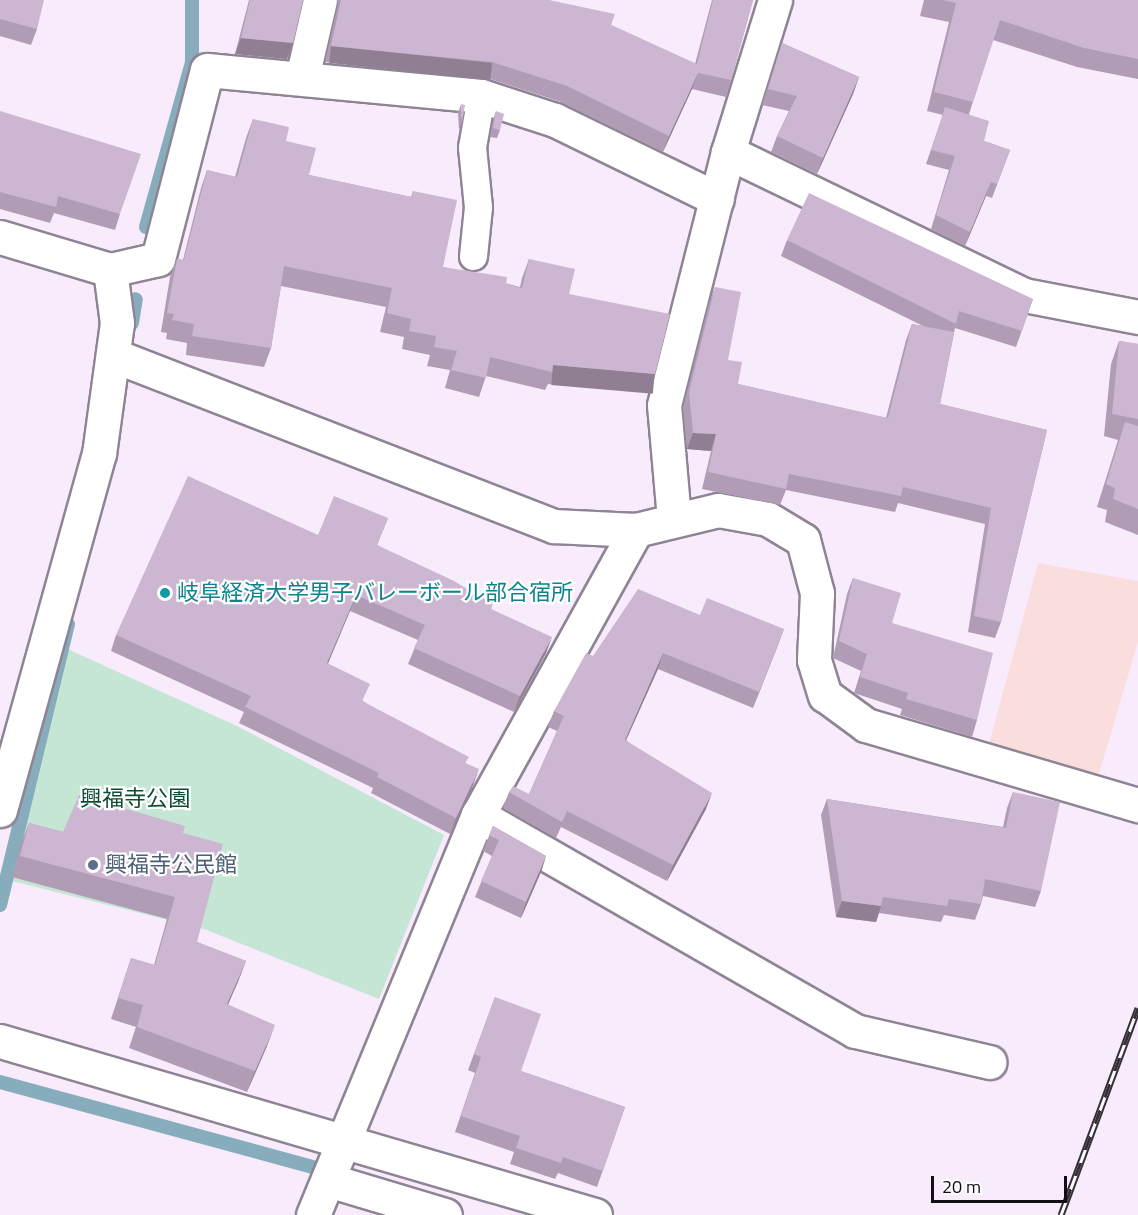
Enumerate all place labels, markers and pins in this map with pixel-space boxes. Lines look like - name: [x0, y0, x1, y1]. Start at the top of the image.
- place label: 岐阜経済大学男子バレーボール部合宿所: [177, 580, 573, 606]
- marker: 岐阜経済大学男子バレーボール部合宿所: [158, 586, 172, 600]
- place label: 興福寺公民館: [105, 852, 237, 878]
- marker: 興福寺公民館: [86, 858, 100, 872]

